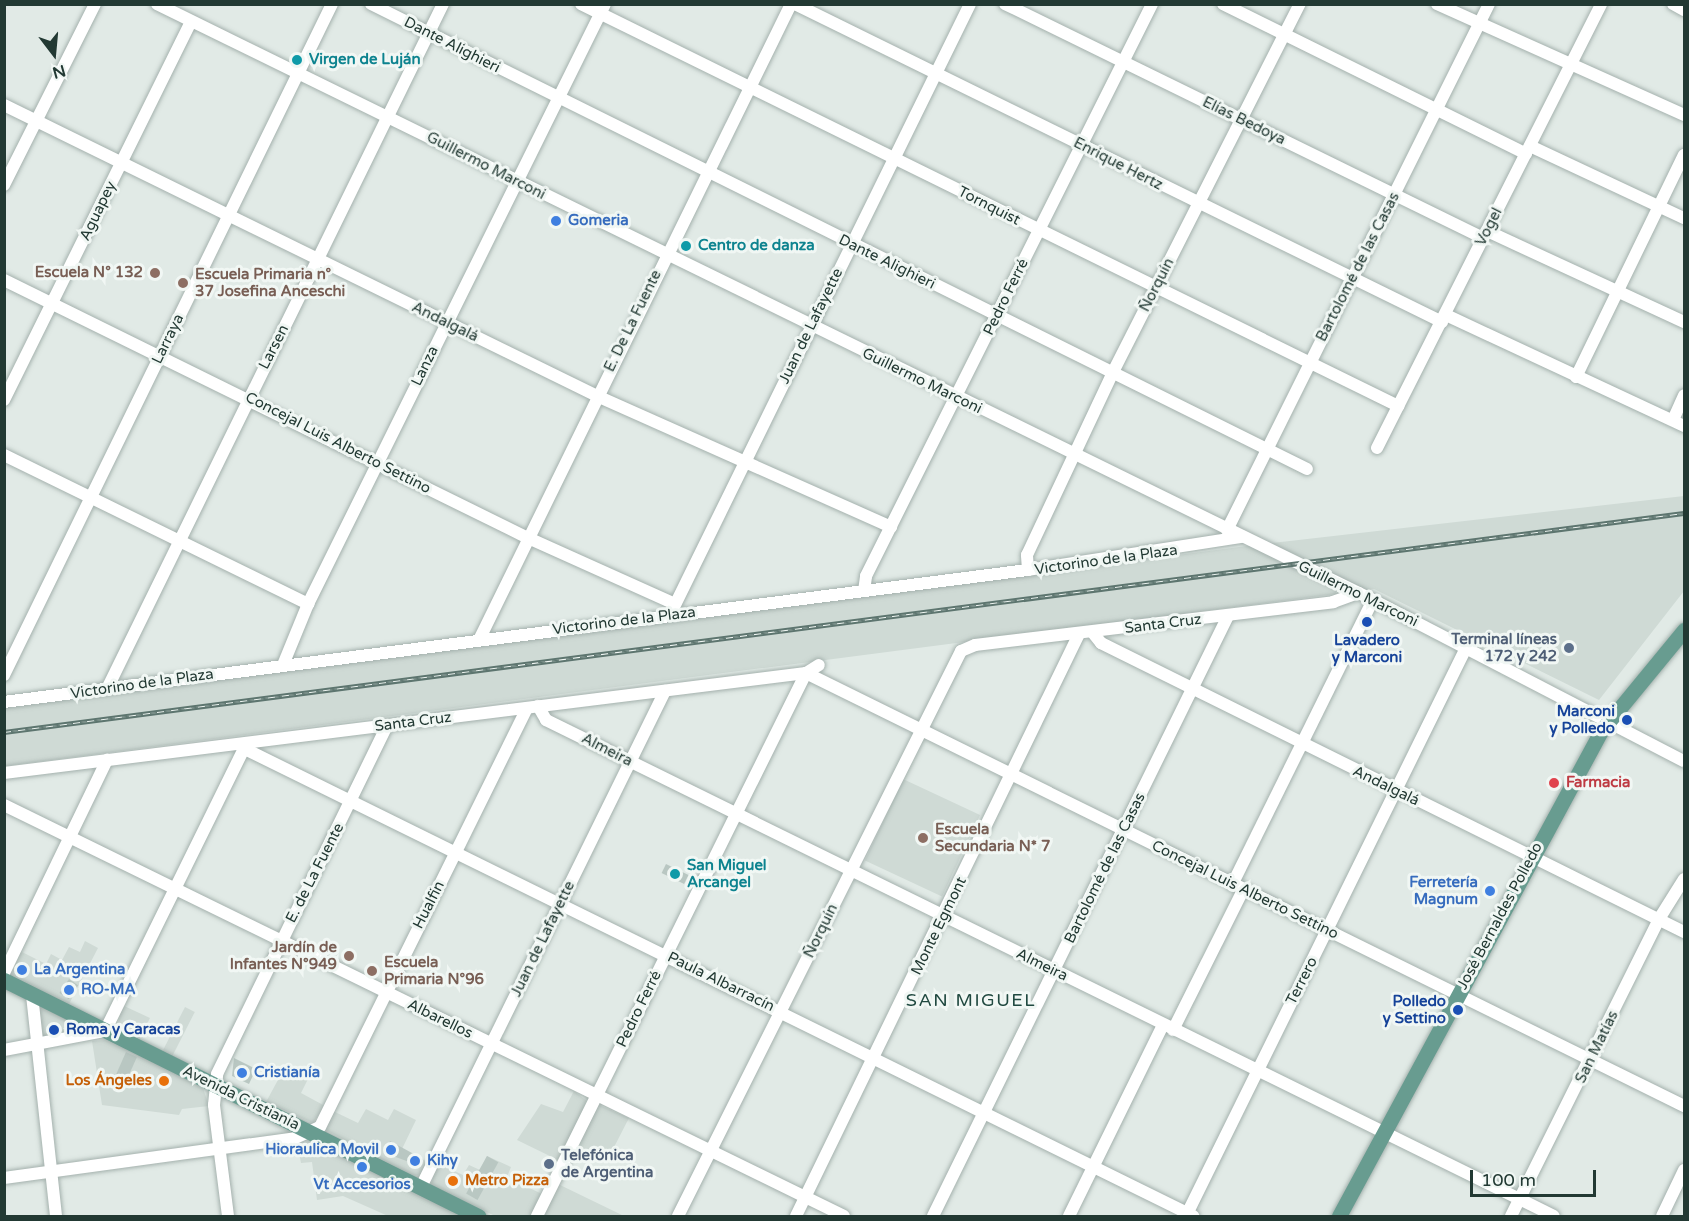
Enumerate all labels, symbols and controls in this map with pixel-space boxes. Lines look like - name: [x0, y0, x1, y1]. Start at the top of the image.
- street label: Dante Alighieri: [401, 13, 503, 77]
- north arrow: [24, 24, 84, 84]
- place label: Virgen de Luján: [309, 51, 421, 69]
- marker: Virgen de Luján: [290, 53, 304, 67]
- text: N: [50, 60, 68, 83]
- street label: Elías Bedoya: [1199, 93, 1289, 149]
- street label: Guillermo Marconi: [424, 128, 548, 204]
- street label: Enrique Hertz: [1070, 134, 1166, 194]
- street label: Aguapey: [76, 178, 120, 244]
- street label: Tornquist: [955, 183, 1023, 229]
- street label: Bartolomé de las Casas: [1312, 189, 1404, 345]
- street label: Vogel: [1472, 205, 1506, 249]
- place label: Gomeria: [568, 212, 629, 230]
- marker: Gomeria: [549, 214, 563, 228]
- street label: Dante Alighieri: [836, 231, 938, 293]
- place label: Centro de danza: [698, 237, 815, 255]
- marker: Centro de danza: [679, 239, 693, 253]
- street label: Ñorquín: [1136, 255, 1178, 315]
- street label: Pedro Ferré: [980, 256, 1032, 338]
- place label: Escuela N° 132: [35, 264, 143, 282]
- place label: Escuela Primaria n° 37 Josefina Anceschi: [195, 265, 345, 300]
- street label: Juan de Lafayette: [775, 265, 847, 387]
- marker: Escuela N° 132: [148, 266, 162, 280]
- street label: E. De La Fuente: [601, 267, 665, 375]
- marker: Escuela Primaria n° 37 Josefina Anceschi: [176, 276, 190, 290]
- street label: Andalgalá: [409, 298, 481, 346]
- street label: Larraya: [148, 311, 188, 367]
- street label: Larsen: [255, 322, 293, 372]
- street label: Lanza: [408, 343, 442, 389]
- street label: Guillermo Marconi: [859, 344, 985, 418]
- street label: Concejal Luis Alberto Settino: [242, 388, 434, 498]
- street label: Victorino de la Plaza: [1033, 541, 1179, 579]
- street label: Guillermo Marconi: [1295, 557, 1421, 631]
- street label: Victorino de la Plaza: [551, 603, 697, 639]
- street label: Santa Cruz: [1124, 610, 1202, 638]
- marker: Lavadero y Marconi: [1360, 615, 1374, 629]
- place label: Terminal líneas 172 y 242: [1451, 630, 1557, 665]
- place label: Lavadero y Marconi: [1332, 631, 1402, 666]
- marker: Terminal líneas 172 y 242: [1562, 641, 1576, 655]
- street label: Victorino de la Plaza: [69, 665, 215, 703]
- place label: Marconi y Polledo: [1550, 702, 1615, 737]
- street label: Santa Cruz: [374, 708, 452, 736]
- marker: Marconi y Polledo: [1620, 713, 1634, 727]
- street label: Almeira: [578, 729, 636, 771]
- street label: Andalgalá: [1350, 762, 1422, 810]
- place label: Farmacia: [1566, 774, 1631, 792]
- marker: Farmacia: [1547, 776, 1561, 790]
- street label: Bartolomé de las Casas: [1061, 790, 1149, 946]
- street label: E. de La Fuente: [282, 820, 348, 926]
- place label: Escuela Secundaria N* 7: [935, 820, 1050, 855]
- marker: Escuela Secundaria N* 7: [916, 831, 930, 845]
- street label: Concejal Luis Alberto Settino: [1149, 837, 1341, 943]
- street label: José Bernaldes Polledo: [1454, 839, 1546, 993]
- place label: San Miguel Arcangel: [687, 856, 767, 891]
- marker: San Miguel Arcangel: [668, 867, 682, 881]
- place label: Ferretería Magnum: [1409, 873, 1478, 908]
- street label: Monte Egmont: [908, 874, 970, 978]
- street label: Hualfin: [409, 878, 449, 932]
- street label: Juan de Lafayette: [507, 878, 579, 1000]
- marker: Ferretería Magnum: [1483, 884, 1497, 898]
- street label: Ñorquín: [800, 901, 842, 961]
- place label: Jardín de Infantes N°949: [230, 938, 337, 973]
- street label: Almeira: [1013, 945, 1071, 985]
- street label: Paula Albarracín: [665, 948, 777, 1016]
- marker: Jardín de Infantes N°949: [342, 949, 356, 963]
- place label: Escuela Primaria N°96: [384, 953, 484, 988]
- street label: Terrero: [1282, 954, 1322, 1008]
- place label: La Argentina: [34, 961, 126, 979]
- marker: La Argentina: [15, 963, 29, 977]
- marker: Escuela Primaria N°96: [365, 964, 379, 978]
- street label: Pedro Ferré: [613, 968, 665, 1050]
- place label: RO-MA: [81, 981, 136, 999]
- marker: RO-MA: [62, 983, 76, 997]
- district label: SAN MIGUEL: [906, 989, 1036, 1011]
- place label: Polledo y Settino: [1383, 992, 1446, 1027]
- street label: Albarellos: [404, 995, 476, 1043]
- marker: Polledo y Settino: [1451, 1003, 1465, 1017]
- street label: San Matías: [1572, 1008, 1622, 1086]
- place label: Roma y Caracas: [66, 1021, 181, 1039]
- marker: Roma y Caracas: [47, 1023, 61, 1037]
- street label: Avenida Cristianía: [180, 1062, 302, 1134]
- place label: Cristianía: [254, 1064, 320, 1082]
- marker: Cristianía: [235, 1066, 249, 1080]
- place label: Los Ángeles: [66, 1072, 152, 1090]
- marker: Los Ángeles: [157, 1074, 171, 1088]
- place label: Hioraulica Movil: [265, 1141, 379, 1159]
- marker: Hioraulica Movil: [384, 1143, 398, 1157]
- place label: Telefónica de Argentina: [561, 1146, 653, 1181]
- place label: Kihy: [427, 1152, 458, 1170]
- marker: Kihy: [408, 1154, 422, 1168]
- marker: Telefónica de Argentina: [542, 1157, 556, 1171]
- scale bar: [1473, 1158, 1599, 1196]
- marker: Vt Accesorios: [355, 1160, 369, 1174]
- text: 100 m: [1481, 1169, 1536, 1191]
- place label: Metro Pizza: [465, 1172, 549, 1190]
- marker: Metro Pizza: [446, 1174, 460, 1188]
- place label: Vt Accesorios: [313, 1176, 411, 1194]

